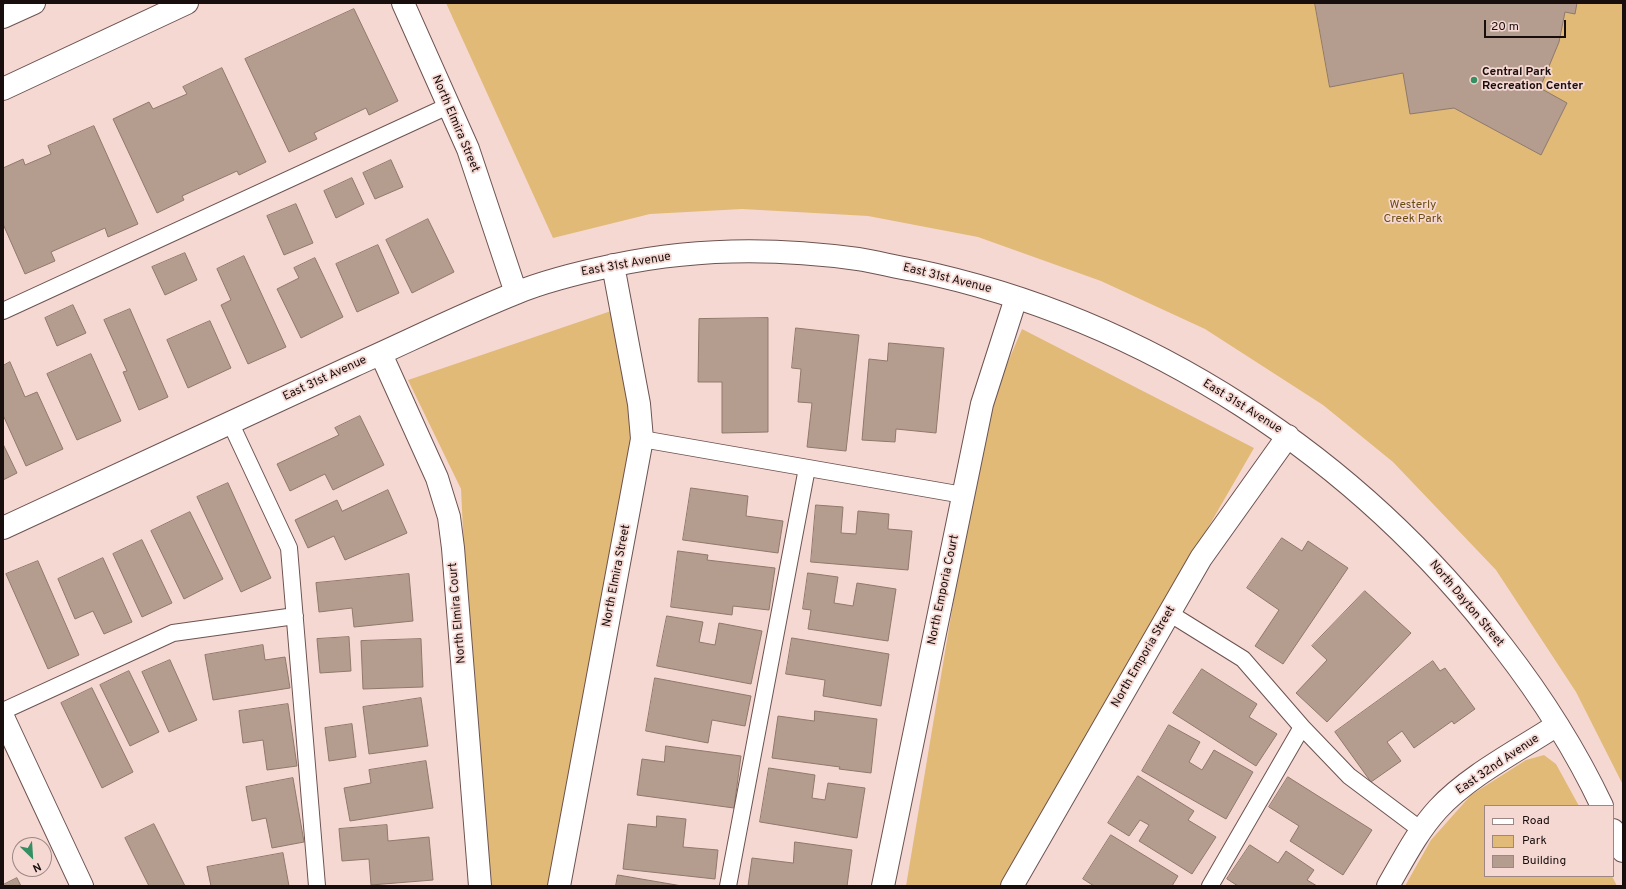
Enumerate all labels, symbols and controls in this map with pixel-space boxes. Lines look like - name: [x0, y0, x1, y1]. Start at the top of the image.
- scale bar: [1486, 12, 1568, 38]
- text: 20 m: [1491, 19, 1519, 35]
- place label: Central Park Recreation Center: [1482, 66, 1583, 94]
- street label: North Elmira Street: [428, 73, 482, 175]
- marker: Central Park Recreation Center: [1469, 75, 1479, 85]
- park label: Westerly Creek Park: [1383, 199, 1443, 227]
- street label: East 31st Avenue: [580, 250, 672, 280]
- street label: East 31st Avenue: [901, 261, 993, 297]
- street label: East 31st Avenue: [281, 353, 369, 405]
- street label: East 31st Avenue: [1200, 377, 1284, 437]
- street label: North Elmira Street: [600, 524, 634, 628]
- street label: North Emporia Court: [925, 533, 963, 647]
- street label: North Dayton Street: [1426, 558, 1506, 650]
- street label: North Elmira Court: [446, 562, 470, 664]
- street label: North Emporia Street: [1109, 604, 1179, 710]
- street label: East 32nd Avenue: [1454, 732, 1542, 798]
- legend: [1484, 805, 1614, 877]
- text: Road: [1522, 813, 1550, 829]
- text: Park: [1522, 833, 1547, 849]
- north arrow: [12, 837, 52, 877]
- text: Building: [1522, 853, 1566, 869]
- text: N: [30, 859, 43, 875]

